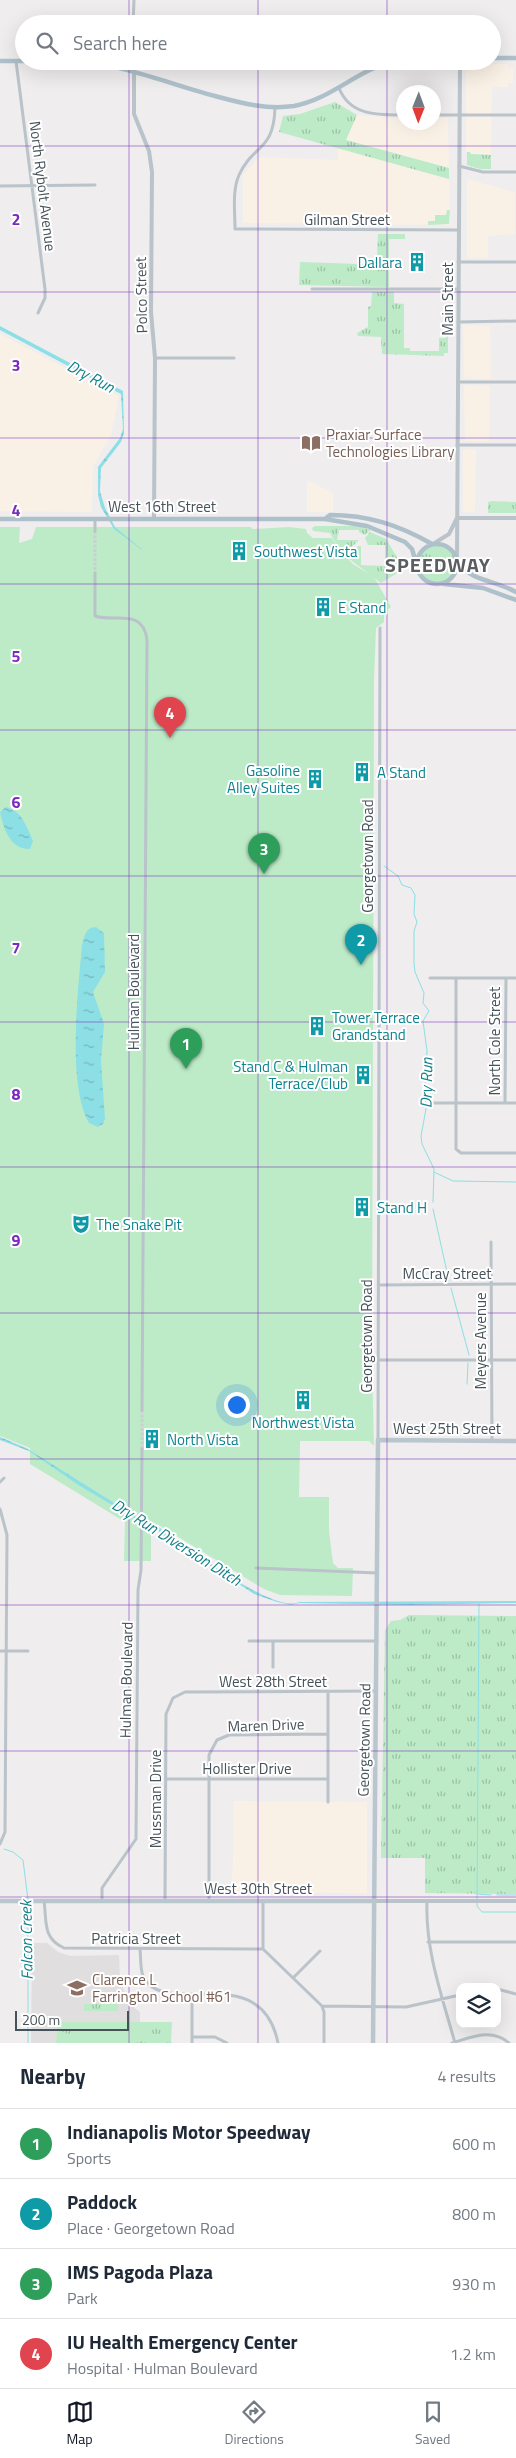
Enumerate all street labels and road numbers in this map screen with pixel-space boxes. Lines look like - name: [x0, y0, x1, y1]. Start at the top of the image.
- street label: North Rybolt Avenue: [24, 120, 62, 252]
- street label: Gilman Street: [304, 208, 391, 231]
- street label: Polco Street: [129, 256, 153, 333]
- street label: Main Street: [436, 262, 459, 336]
- street label: West 16th Street: [108, 495, 217, 518]
- street label: Georgetown Road: [356, 799, 379, 913]
- street label: Hulman Boulevard: [122, 934, 145, 1050]
- street label: North Cole Street: [483, 986, 506, 1095]
- street label: McCray Street: [402, 1262, 492, 1285]
- street label: Georgetown Road: [355, 1279, 378, 1393]
- street label: Meyers Avenue: [469, 1292, 492, 1390]
- street label: West 25th Street: [393, 1417, 502, 1440]
- street label: Hulman Boulevard: [113, 1622, 139, 1738]
- street label: West 28th Street: [219, 1670, 328, 1693]
- street label: Georgetown Road: [352, 1683, 376, 1797]
- street label: Maren Drive: [227, 1712, 305, 1738]
- street label: Mussman Drive: [144, 1750, 167, 1848]
- street label: Hollister Drive: [202, 1757, 292, 1780]
- street label: West 30th Street: [204, 1877, 313, 1900]
- street label: Patricia Street: [91, 1927, 181, 1950]

